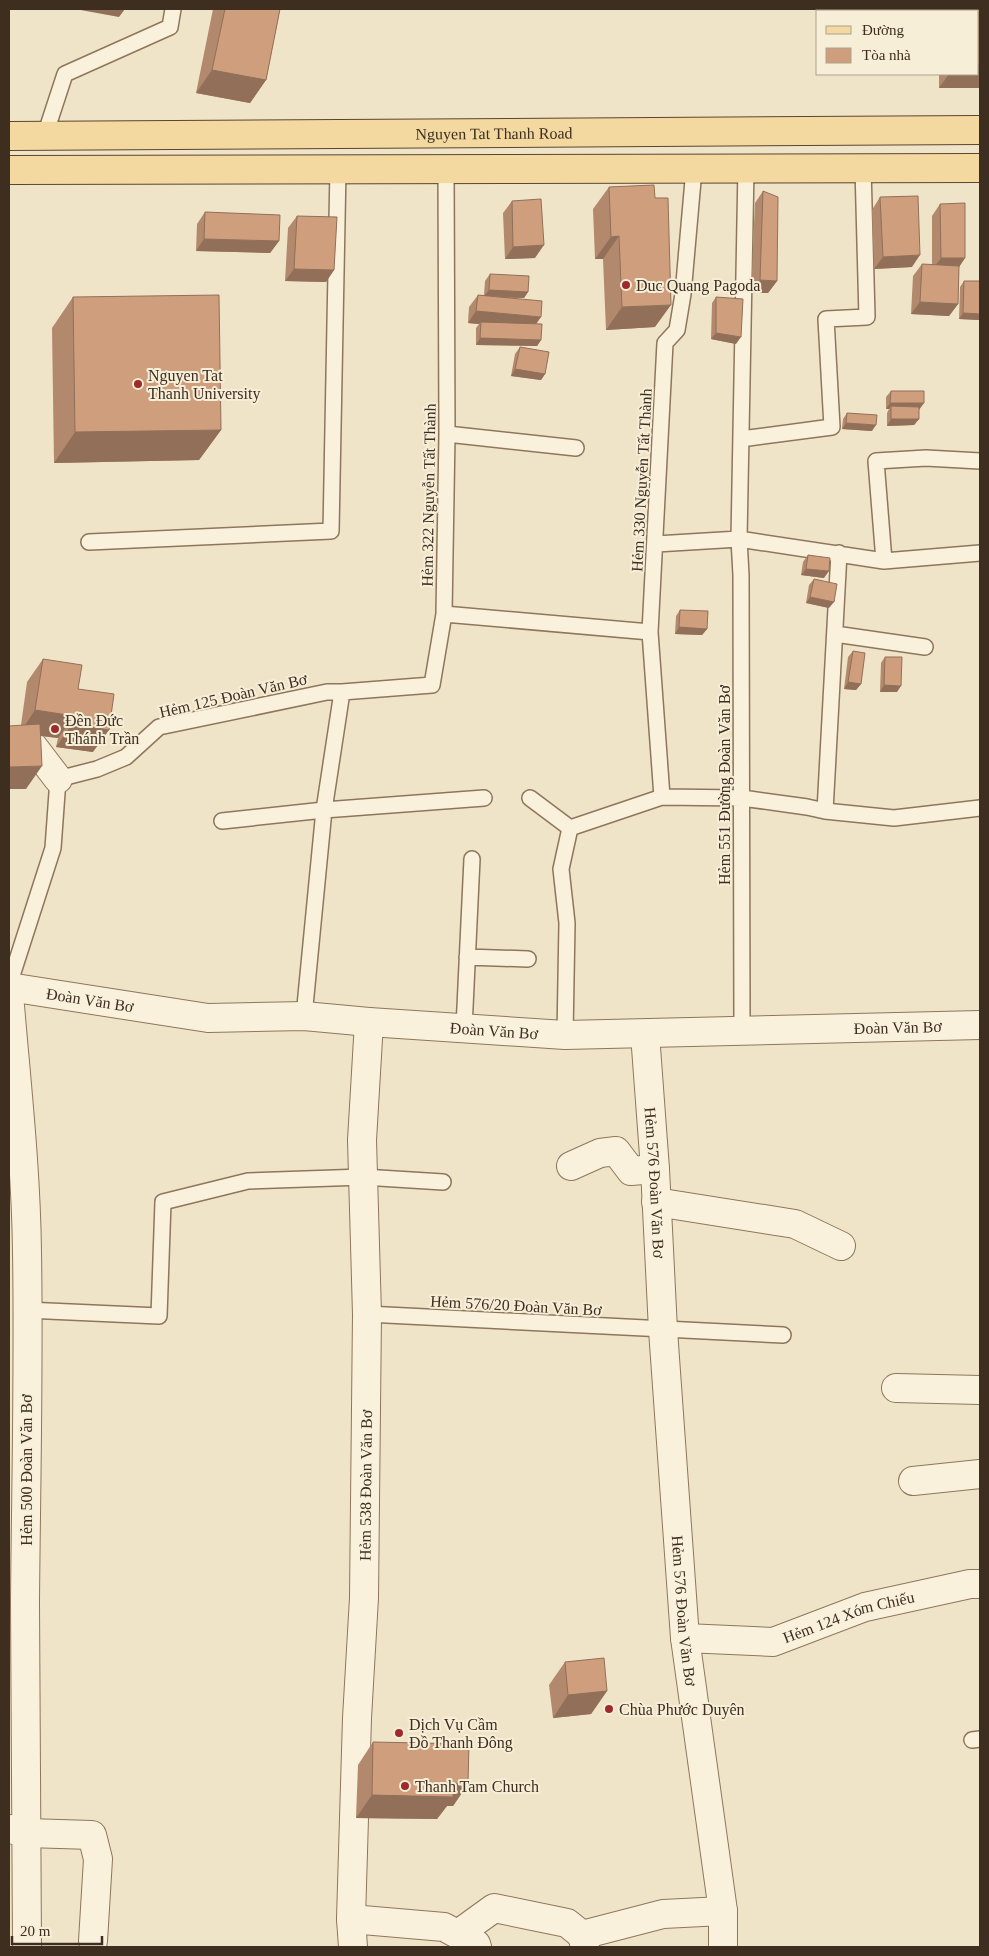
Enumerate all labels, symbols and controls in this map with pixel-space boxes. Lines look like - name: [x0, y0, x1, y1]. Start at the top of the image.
- legend: [816, 10, 979, 75]
- text: Đường: [862, 22, 904, 38]
- text: Tòa nhà: [862, 47, 911, 63]
- street label: Nguyen Tat Thanh Road: [415, 125, 573, 143]
- place label: Duc Quang Pagoda: [636, 277, 760, 295]
- marker: Duc Quang Pagoda: [620, 279, 632, 291]
- place label: Nguyen Tat Thanh University: [148, 367, 260, 403]
- marker: Nguyen Tat Thanh University: [132, 378, 144, 390]
- street label: Hẻm 330 Nguyễn Tất Thành: [628, 388, 656, 572]
- street label: Hẻm 322 Nguyễn Tất Thành: [418, 403, 440, 587]
- street label: Hẻm 125 Đoàn Văn Bơ: [158, 670, 309, 721]
- street label: Hẻm 551 Đường Đoàn Văn Bơ: [716, 684, 734, 885]
- place label: Đền Đức Thánh Trần: [65, 712, 139, 747]
- marker: Đền Đức Thánh Trần: [49, 723, 61, 735]
- street label: Đoàn Văn Bơ: [45, 985, 135, 1015]
- street label: Đoàn Văn Bơ: [853, 1018, 943, 1037]
- street label: Đoàn Văn Bơ: [449, 1019, 539, 1042]
- street label: Hẻm 576 Đoàn Văn Bơ: [641, 1107, 667, 1259]
- street label: Hẻm 576/20 Đoàn Văn Bơ: [430, 1293, 603, 1319]
- street label: Hẻm 500 Đoàn Văn Bơ: [18, 1394, 35, 1546]
- street label: Hẻm 538 Đoàn Văn Bơ: [356, 1409, 375, 1561]
- street label: Hẻm 576 Đoàn Văn Bơ: [669, 1535, 700, 1688]
- street label: Hẻm 124 Xóm Chiếu: [781, 1588, 916, 1646]
- place label: Chùa Phước Duyên: [619, 1701, 745, 1719]
- marker: Chùa Phước Duyên: [603, 1703, 615, 1715]
- place label: Dịch Vụ Cầm Đồ Thanh Đông: [409, 1716, 513, 1752]
- marker: Dịch Vụ Cầm Đồ Thanh Đông: [393, 1727, 405, 1739]
- place label: Thanh Tam Church: [415, 1778, 539, 1795]
- marker: Thanh Tam Church: [399, 1780, 411, 1792]
- scale bar: [12, 1914, 102, 1946]
- text: 20 m: [20, 1923, 51, 1939]

